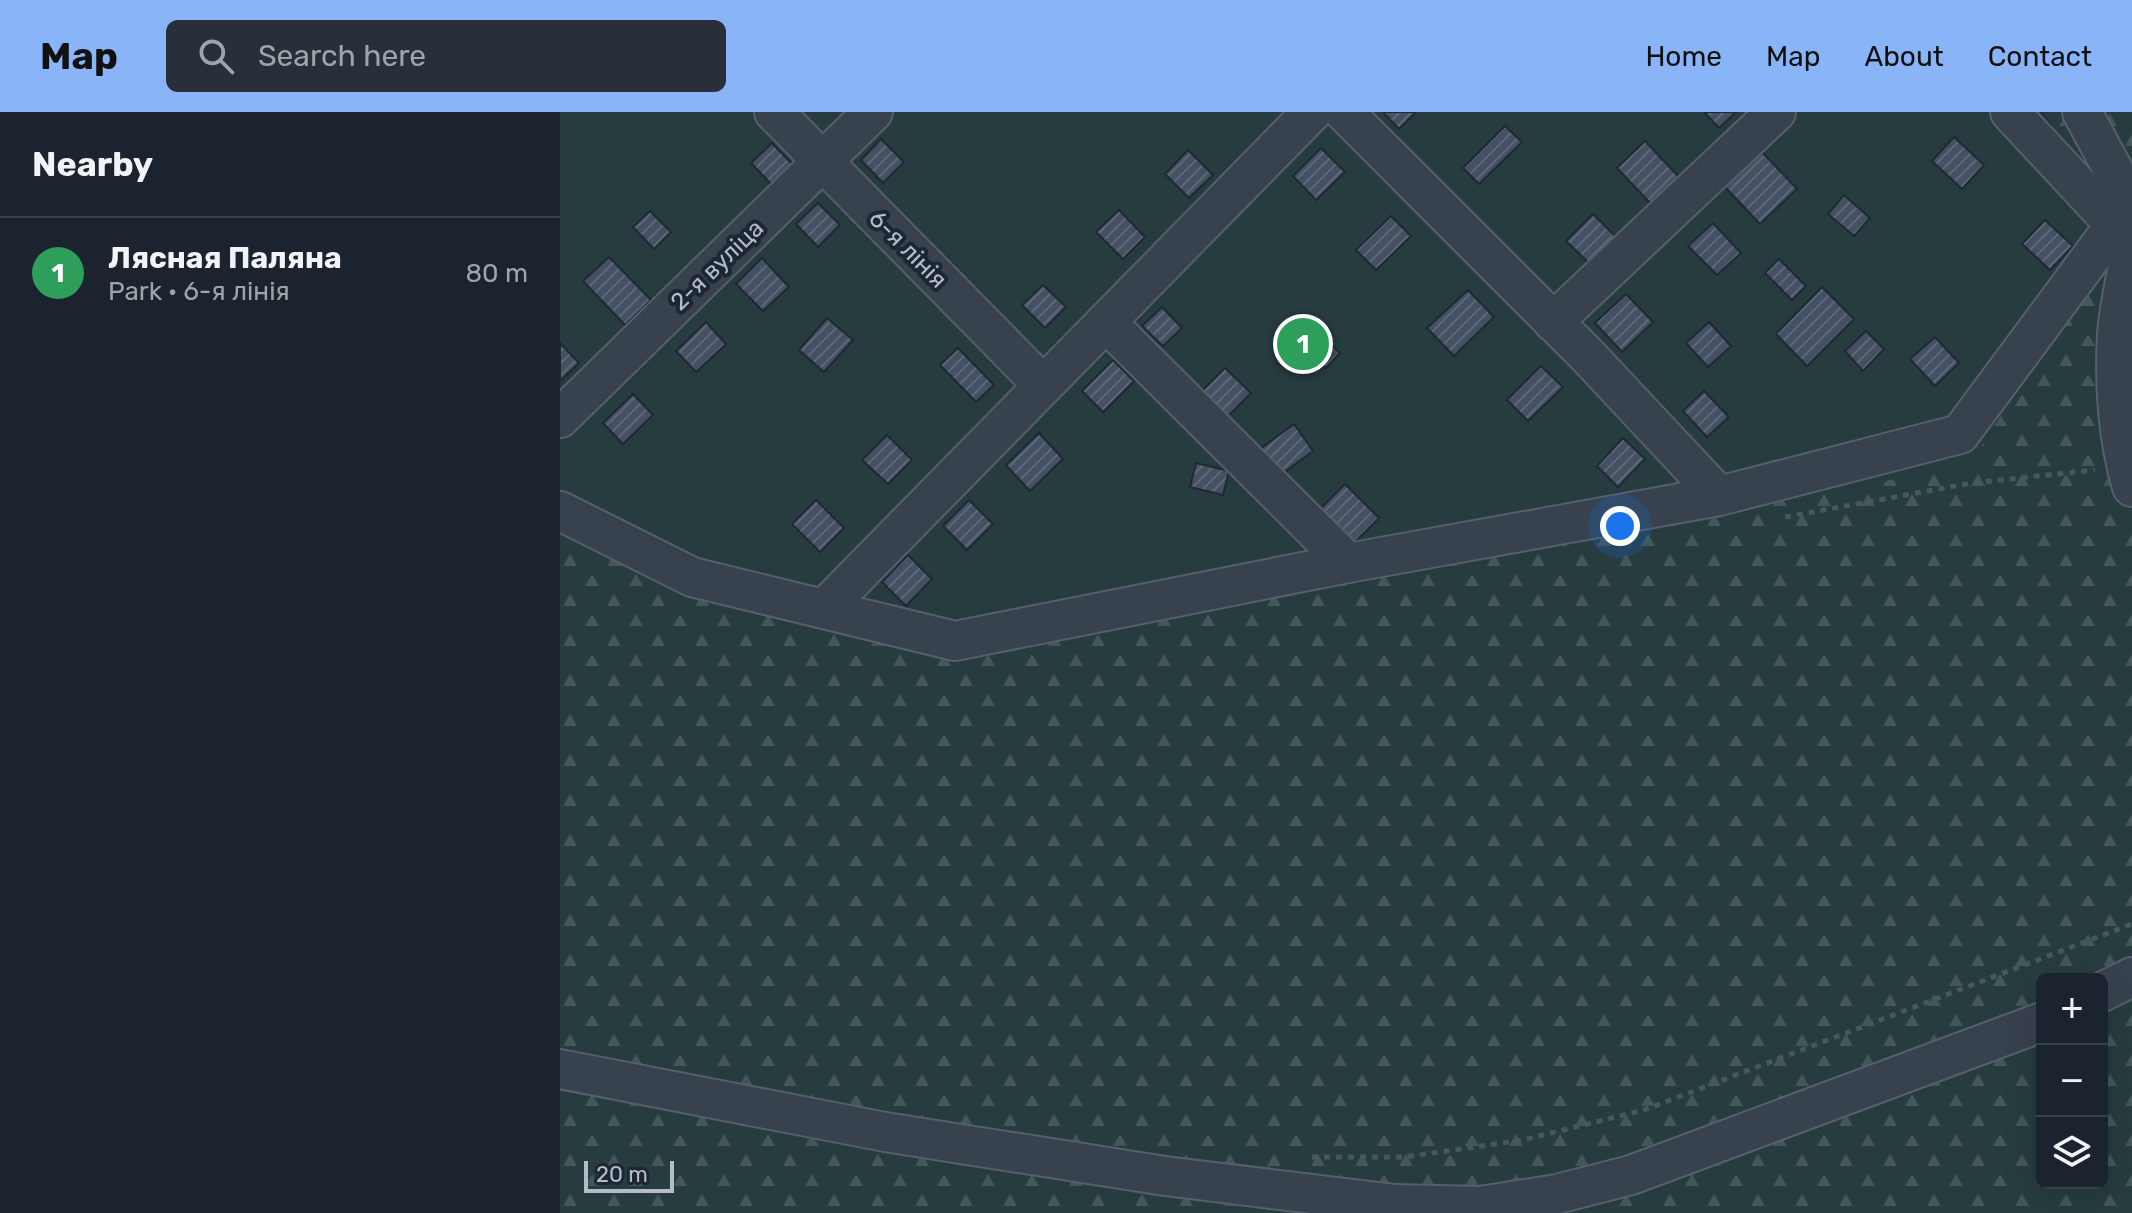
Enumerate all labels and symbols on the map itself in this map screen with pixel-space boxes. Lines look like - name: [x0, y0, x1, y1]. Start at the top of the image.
- street label: 6-я лінія: [863, 204, 953, 294]
- street label: 2-я вуліца: [665, 214, 769, 316]
- pin: 1: [1277, 314, 1329, 374]
- your location: [1600, 506, 1640, 546]
- scale bar: [584, 1157, 674, 1193]

